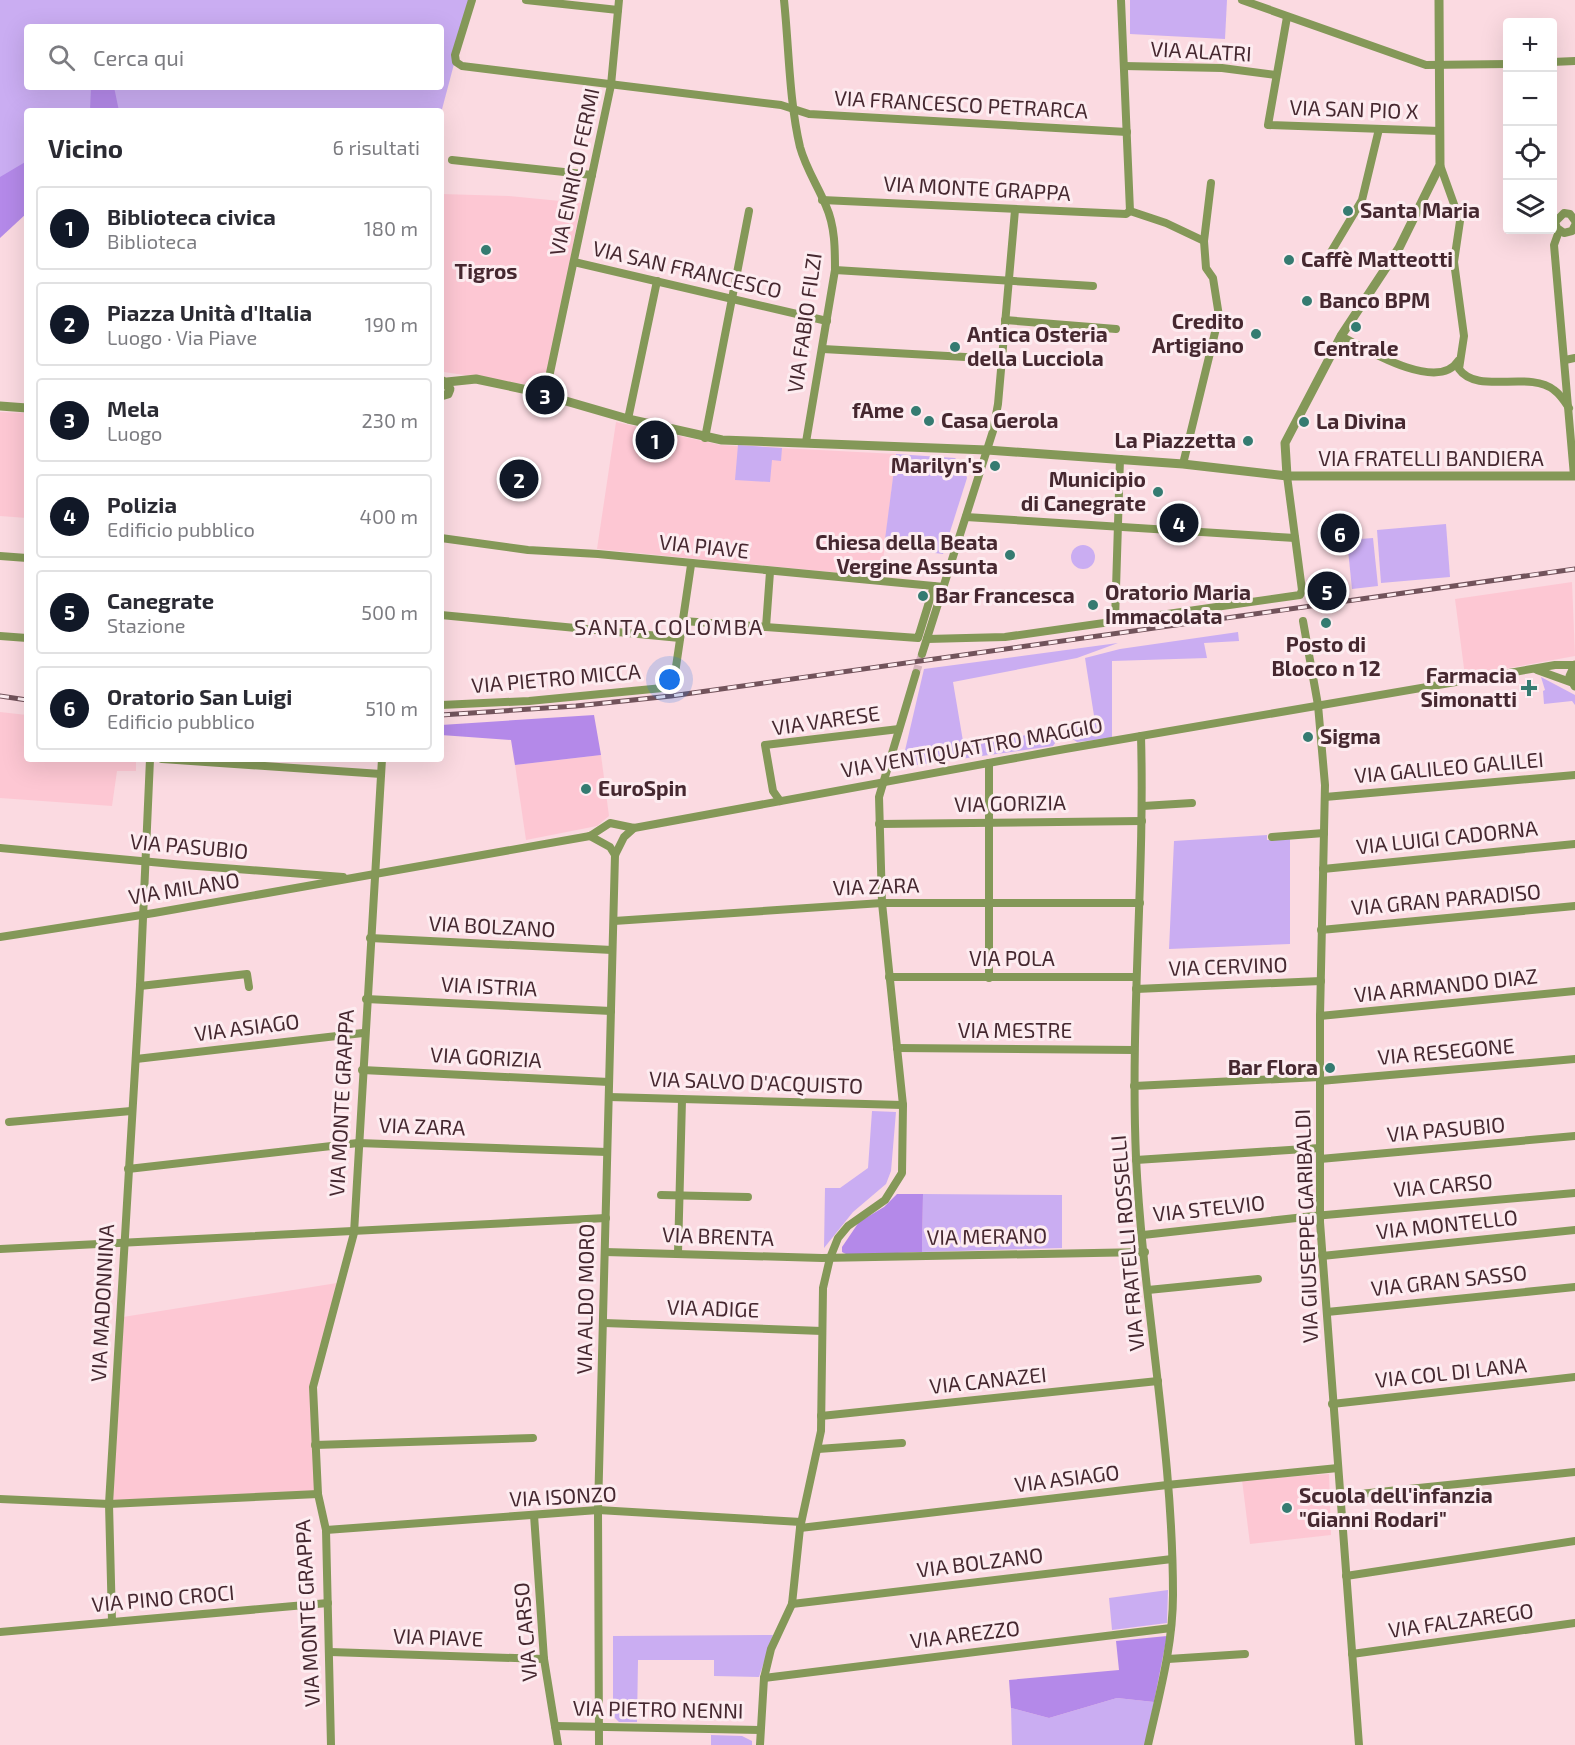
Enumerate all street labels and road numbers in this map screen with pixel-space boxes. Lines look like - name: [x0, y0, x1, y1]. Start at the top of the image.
- street label: VIA ALATRI: [1150, 35, 1252, 66]
- street label: VIA FRANCESCO PETRARCA: [834, 84, 1089, 123]
- street label: VIA ENRICO FERMI: [544, 85, 604, 258]
- street label: VIA SAN PIO X: [1289, 94, 1419, 123]
- street label: VIA MONTE GRAPPA: [883, 170, 1071, 205]
- street label: VIA SAN FRANCESCO: [590, 235, 784, 302]
- street label: VIA FABIO FILZI: [781, 251, 826, 394]
- street label: VIA FRATELLI BANDIERA: [1318, 445, 1544, 470]
- street label: VIA PIAVE: [658, 528, 750, 563]
- street label: VIA PIETRO MICCA: [470, 658, 642, 697]
- street label: VIA VARESE: [770, 700, 881, 739]
- street label: VIA VENTIQUATTRO MAGGIO: [839, 711, 1105, 783]
- street label: VIA GALILEO GALILEI: [1353, 746, 1545, 787]
- street label: VIA GORIZIA: [954, 789, 1066, 816]
- street label: VIA LUIGI CADORNA: [1355, 815, 1539, 858]
- street label: VIA PASUBIO: [129, 828, 249, 863]
- street label: VIA MILANO: [126, 866, 241, 909]
- street label: VIA ZARA: [832, 871, 920, 900]
- street label: VIA GRAN PARADISO: [1350, 878, 1542, 919]
- street label: VIA BOLZANO: [428, 910, 556, 941]
- street label: VIA POLA: [969, 945, 1055, 970]
- street label: VIA CERVINO: [1168, 951, 1288, 980]
- street label: VIA ARMANDO DIAZ: [1353, 962, 1539, 1007]
- street label: VIA ISTRIA: [440, 970, 538, 1001]
- street label: VIA ASIAGO: [193, 1008, 301, 1045]
- street label: VIA MONTE GRAPPA: [323, 1009, 358, 1197]
- street label: VIA MESTRE: [958, 1017, 1072, 1042]
- street label: VIA RESEGONE: [1376, 1032, 1515, 1069]
- street label: VIA GORIZIA: [430, 1041, 542, 1072]
- street label: VIA SALVO D'ACQUISTO: [648, 1065, 864, 1099]
- street label: VIA GIUSEPPE GARIBALDI: [1289, 1109, 1322, 1343]
- street label: VIA ZARA: [378, 1111, 466, 1140]
- street label: VIA PASUBIO: [1386, 1111, 1506, 1146]
- street label: VIA FRATELLI ROSSELLI: [1105, 1134, 1148, 1352]
- street label: VIA CARSO: [1392, 1168, 1493, 1201]
- street label: VIA STELVIO: [1152, 1189, 1266, 1226]
- street label: VIA MONTELLO: [1375, 1204, 1519, 1243]
- street label: VIA BRENTA: [662, 1221, 775, 1250]
- street label: VIA MERANO: [926, 1222, 1047, 1249]
- street label: VIA MADONNINA: [85, 1223, 118, 1382]
- street label: VIA ALDO MORO: [571, 1223, 598, 1375]
- street label: VIA GRAN SASSO: [1370, 1259, 1528, 1300]
- street label: VIA ADIGE: [666, 1293, 760, 1322]
- street label: VIA COL DI LANA: [1374, 1351, 1528, 1392]
- street label: VIA CANAZEI: [928, 1361, 1048, 1398]
- street label: VIA ASIAGO: [1013, 1459, 1121, 1496]
- street label: VIA ISONZO: [509, 1480, 617, 1511]
- street label: VIA MONTE GRAPPA: [289, 1519, 324, 1707]
- street label: VIA BOLZANO: [915, 1541, 1044, 1582]
- street label: VIA PINO CROCI: [90, 1579, 235, 1616]
- street label: VIA CARSO: [508, 1582, 541, 1683]
- street label: VIA FALZAREGO: [1387, 1597, 1535, 1642]
- street label: VIA AREZZO: [908, 1614, 1021, 1653]
- street label: VIA PIAVE: [392, 1622, 484, 1651]
- street label: VIA PIETRO NENNI: [572, 1695, 744, 1722]

